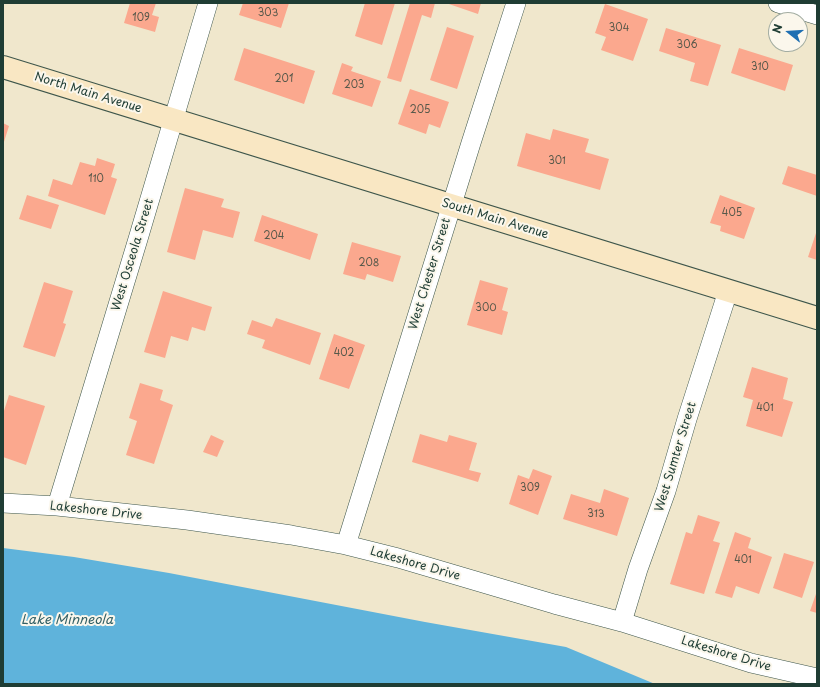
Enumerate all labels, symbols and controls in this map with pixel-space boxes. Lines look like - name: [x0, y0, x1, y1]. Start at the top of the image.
- house number: 303: [258, 7, 278, 19]
- house number: 109: [132, 12, 150, 24]
- north arrow: [768, 12, 808, 52]
- house number: 304: [609, 22, 629, 34]
- text: N: [768, 22, 786, 35]
- house number: 306: [677, 39, 697, 51]
- house number: 310: [751, 61, 769, 73]
- street label: North Main Avenue: [33, 70, 143, 116]
- house number: 201: [275, 73, 293, 85]
- house number: 203: [344, 79, 364, 91]
- house number: 205: [410, 104, 430, 116]
- house number: 301: [548, 155, 566, 167]
- house number: 110: [88, 173, 104, 185]
- street label: South Main Avenue: [440, 196, 550, 242]
- street label: West Osceola Street: [109, 197, 157, 313]
- house number: 405: [722, 207, 742, 219]
- street label: West Chester Street: [406, 216, 454, 332]
- house number: 204: [264, 230, 284, 242]
- house number: 208: [359, 257, 379, 269]
- house number: 300: [475, 302, 497, 314]
- house number: 402: [334, 347, 354, 359]
- street label: West Sumter Street: [652, 400, 700, 514]
- house number: 401: [756, 402, 774, 414]
- house number: 309: [520, 482, 540, 494]
- street label: Lakeshore Drive: [49, 499, 143, 523]
- house number: 313: [587, 508, 605, 520]
- street label: Lakeshore Drive: [368, 544, 462, 584]
- house number: 401: [734, 554, 752, 566]
- water label: Lake Minneola: [21, 612, 113, 628]
- street label: Lakeshore Drive: [679, 634, 773, 674]

